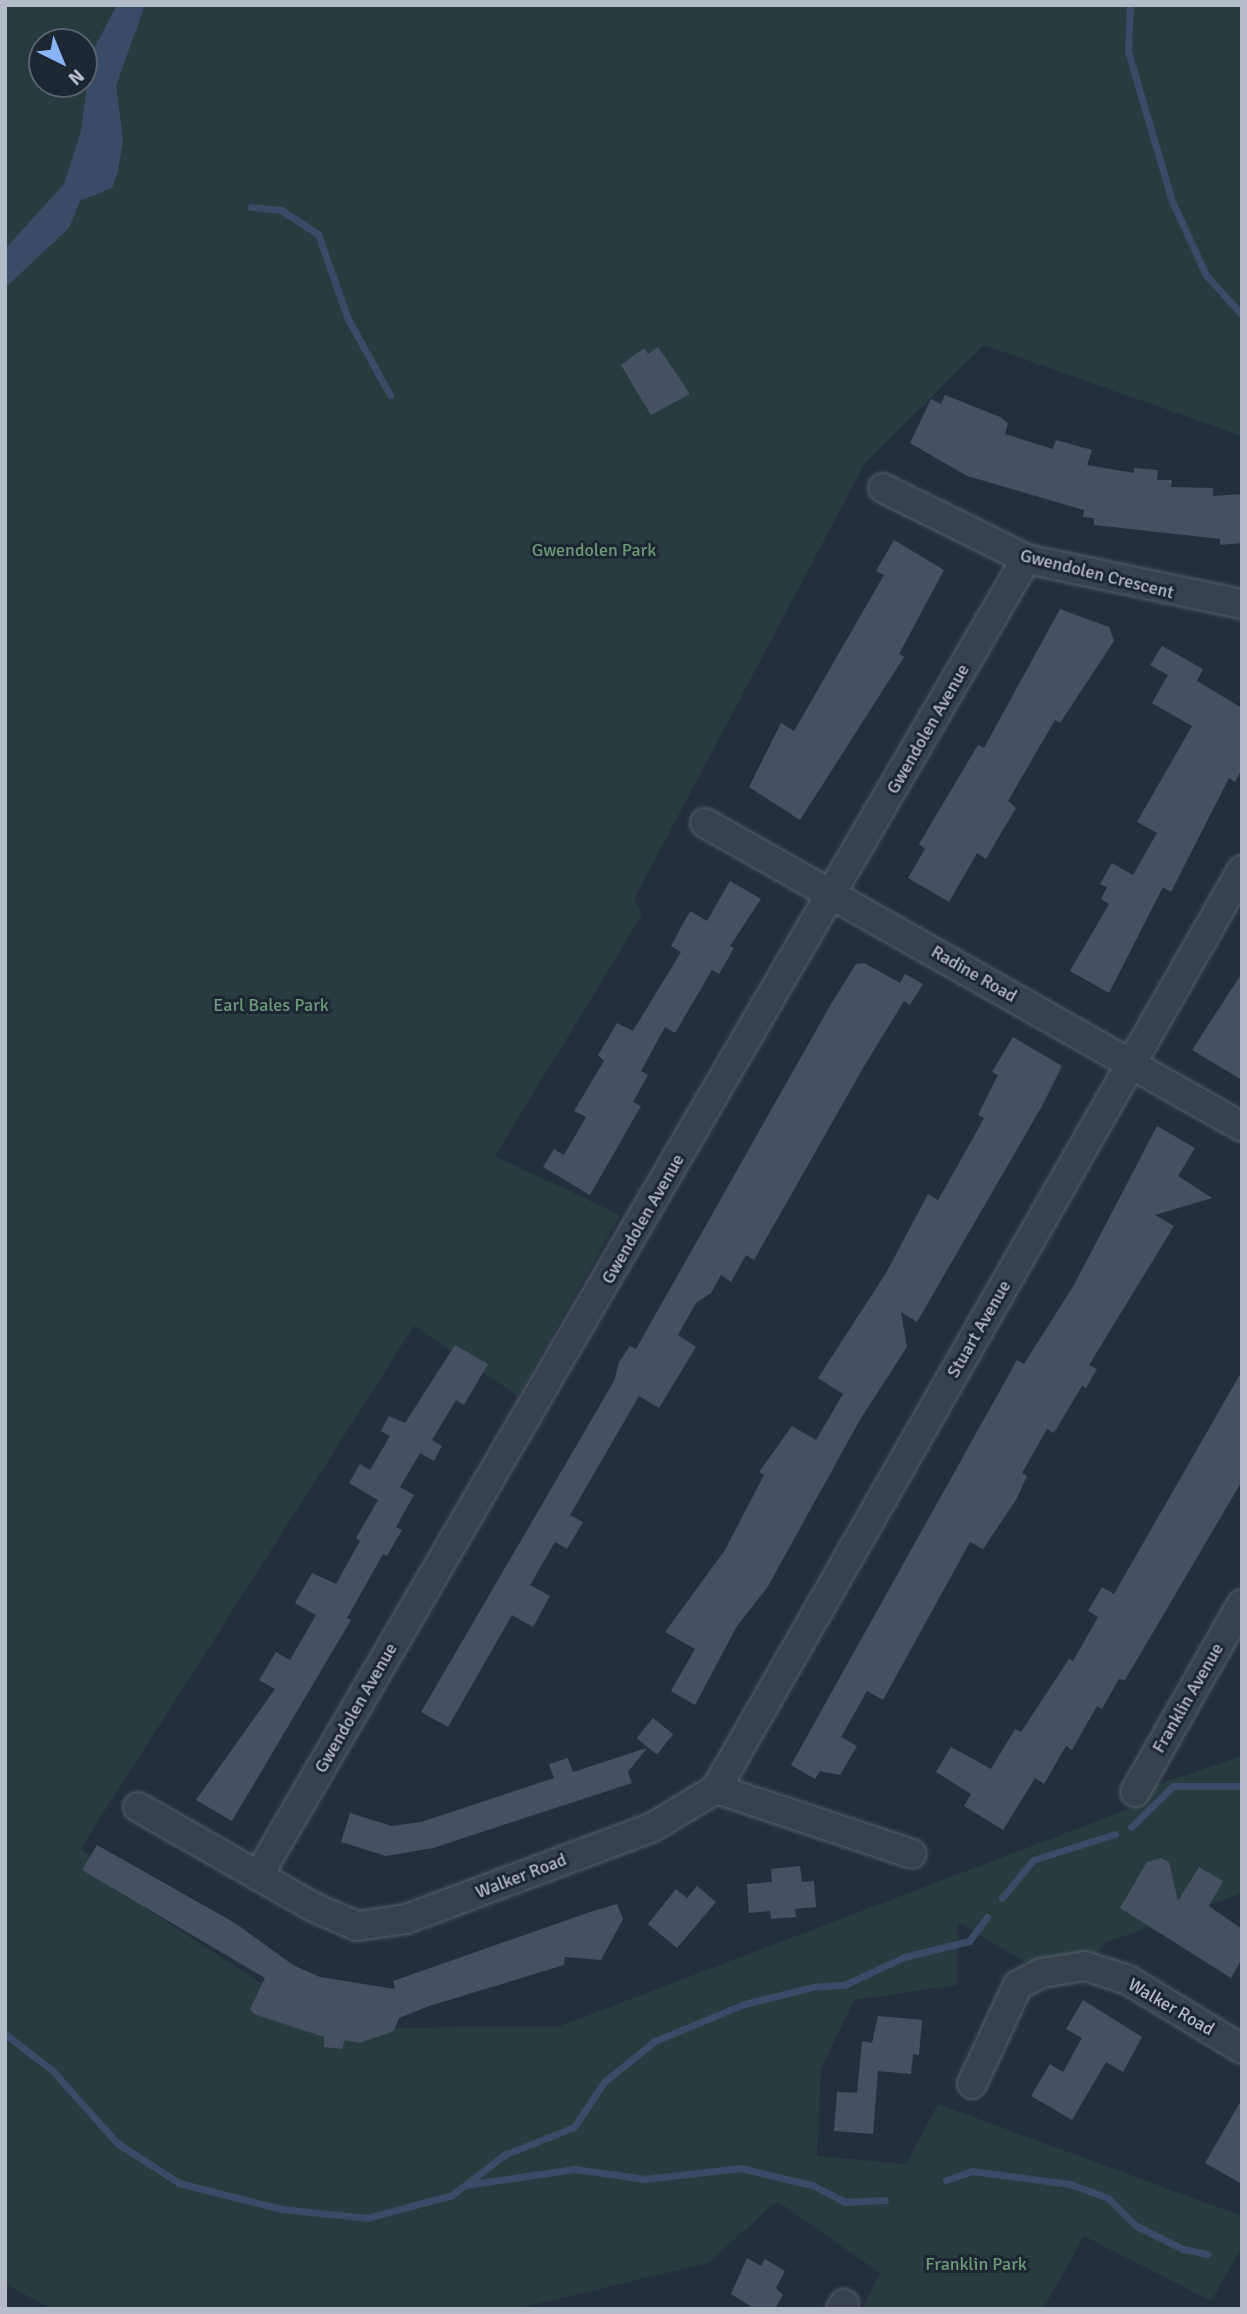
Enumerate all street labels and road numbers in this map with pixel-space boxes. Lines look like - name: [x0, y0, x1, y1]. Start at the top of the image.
- street label: Gwendolen Crescent: [1018, 544, 1176, 604]
- street label: Gwendolen Avenue: [882, 660, 974, 798]
- street label: Radine Road: [927, 941, 1021, 1007]
- street label: Gwendolen Avenue: [597, 1150, 689, 1288]
- street label: Stuart Avenue: [942, 1276, 1016, 1382]
- street label: Gwendolen Avenue: [310, 1639, 402, 1777]
- street label: Franklin Avenue: [1148, 1639, 1228, 1757]
- street label: Walker Road: [472, 1849, 570, 1903]
- street label: Walker Road: [1124, 1974, 1218, 2040]

